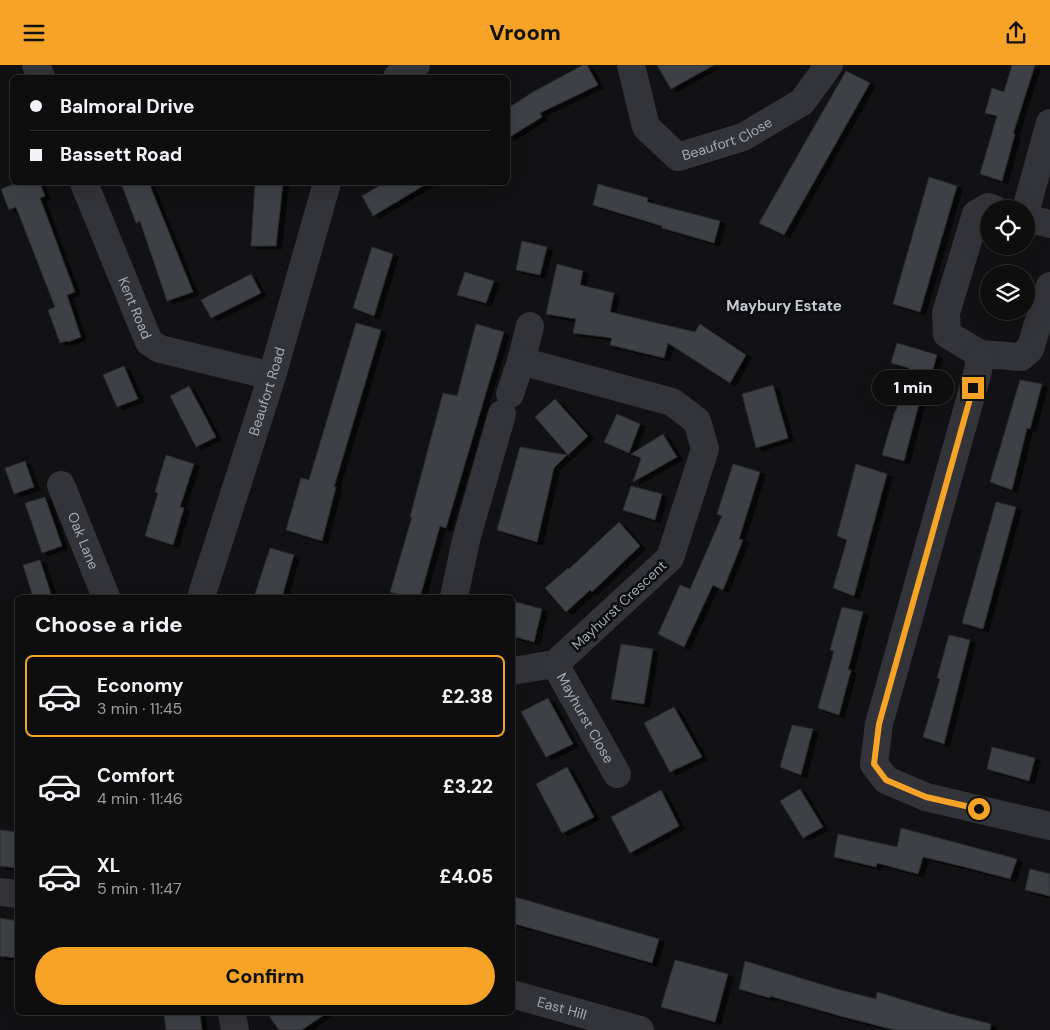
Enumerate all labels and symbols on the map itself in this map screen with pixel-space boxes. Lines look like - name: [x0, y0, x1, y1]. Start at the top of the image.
- street label: Beaufort Close: [680, 113, 775, 164]
- street label: Kent Road: [114, 274, 156, 342]
- district label: Maybury Estate: [726, 296, 842, 316]
- street label: Beaufort Road: [244, 345, 289, 438]
- callout: 1 min: [873, 371, 956, 405]
- route end: [962, 377, 984, 399]
- street label: Oak Lane: [64, 509, 103, 572]
- street label: Mayhurst Crescent: [568, 556, 670, 654]
- street label: Mayhurst Close: [553, 670, 618, 766]
- route start: [968, 798, 990, 820]
- street label: East Hill: [535, 993, 589, 1024]

